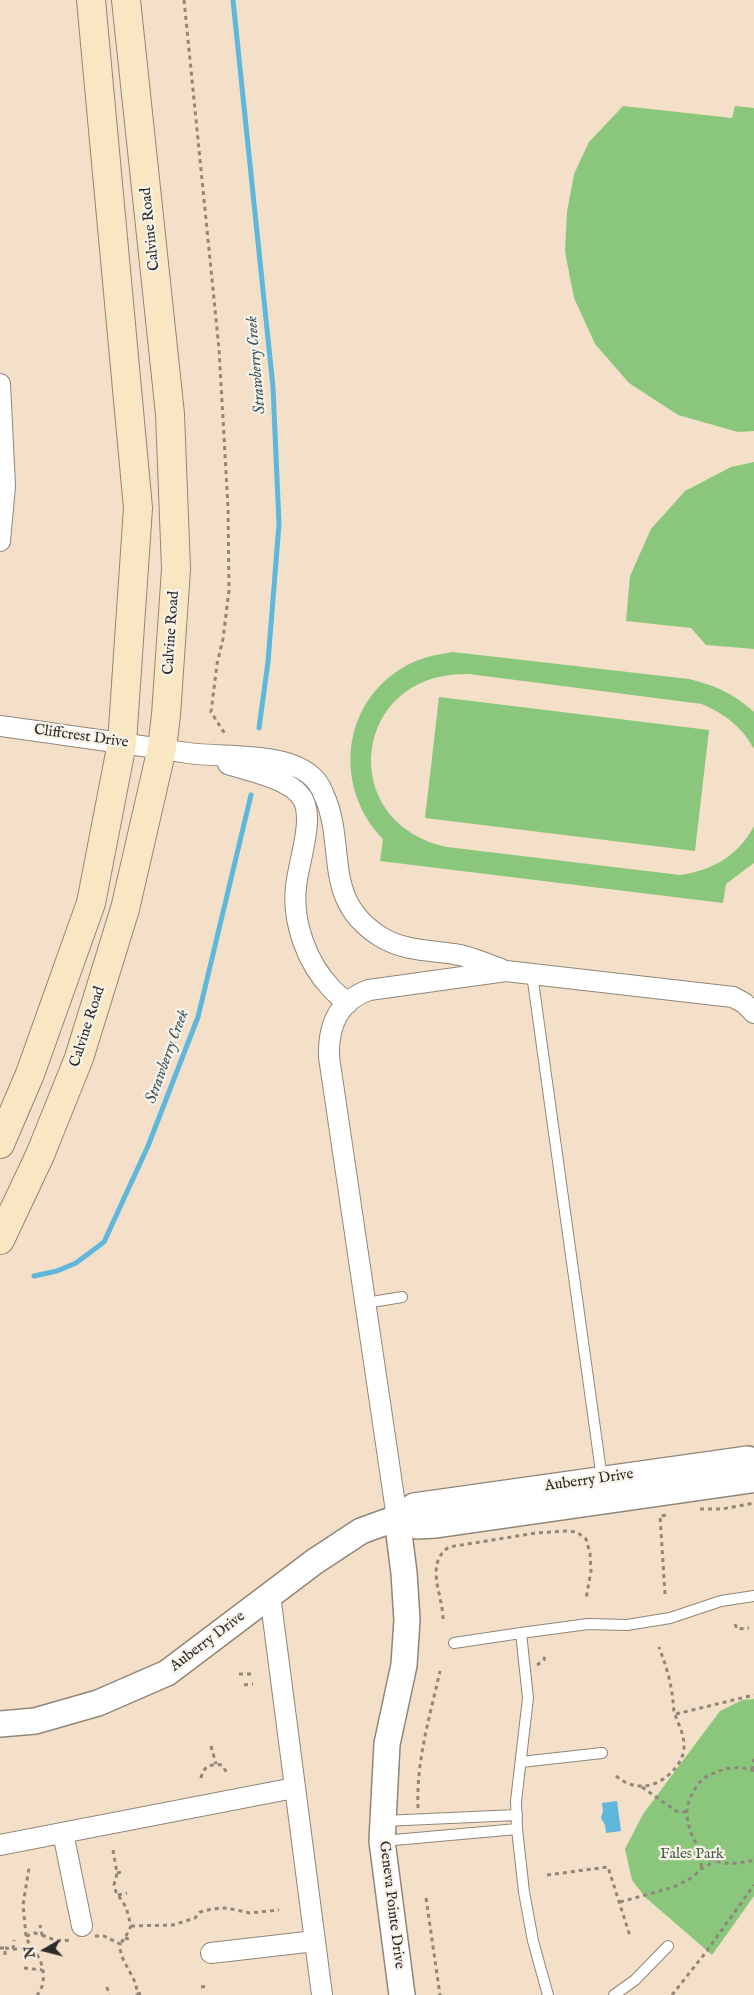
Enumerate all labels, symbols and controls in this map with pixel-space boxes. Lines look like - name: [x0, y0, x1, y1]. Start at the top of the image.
- street label: Calvine Road: [138, 186, 164, 272]
- water label: Strawberry Creek: [243, 315, 271, 415]
- street label: Calvine Road: [160, 591, 184, 675]
- street label: Cliffcrest Drive: [33, 721, 129, 753]
- street label: Calvine Road: [66, 984, 110, 1070]
- water label: Strawberry Creek: [142, 1007, 194, 1107]
- street label: Auberry Drive: [543, 1466, 635, 1496]
- street label: Auberry Drive: [167, 1608, 249, 1676]
- street label: Geneva Pointe Drive: [374, 1840, 408, 1970]
- park label: Fales Park: [660, 1846, 724, 1864]
- north arrow: [20, 1925, 70, 1975]
- text: N: [20, 1945, 40, 1959]

